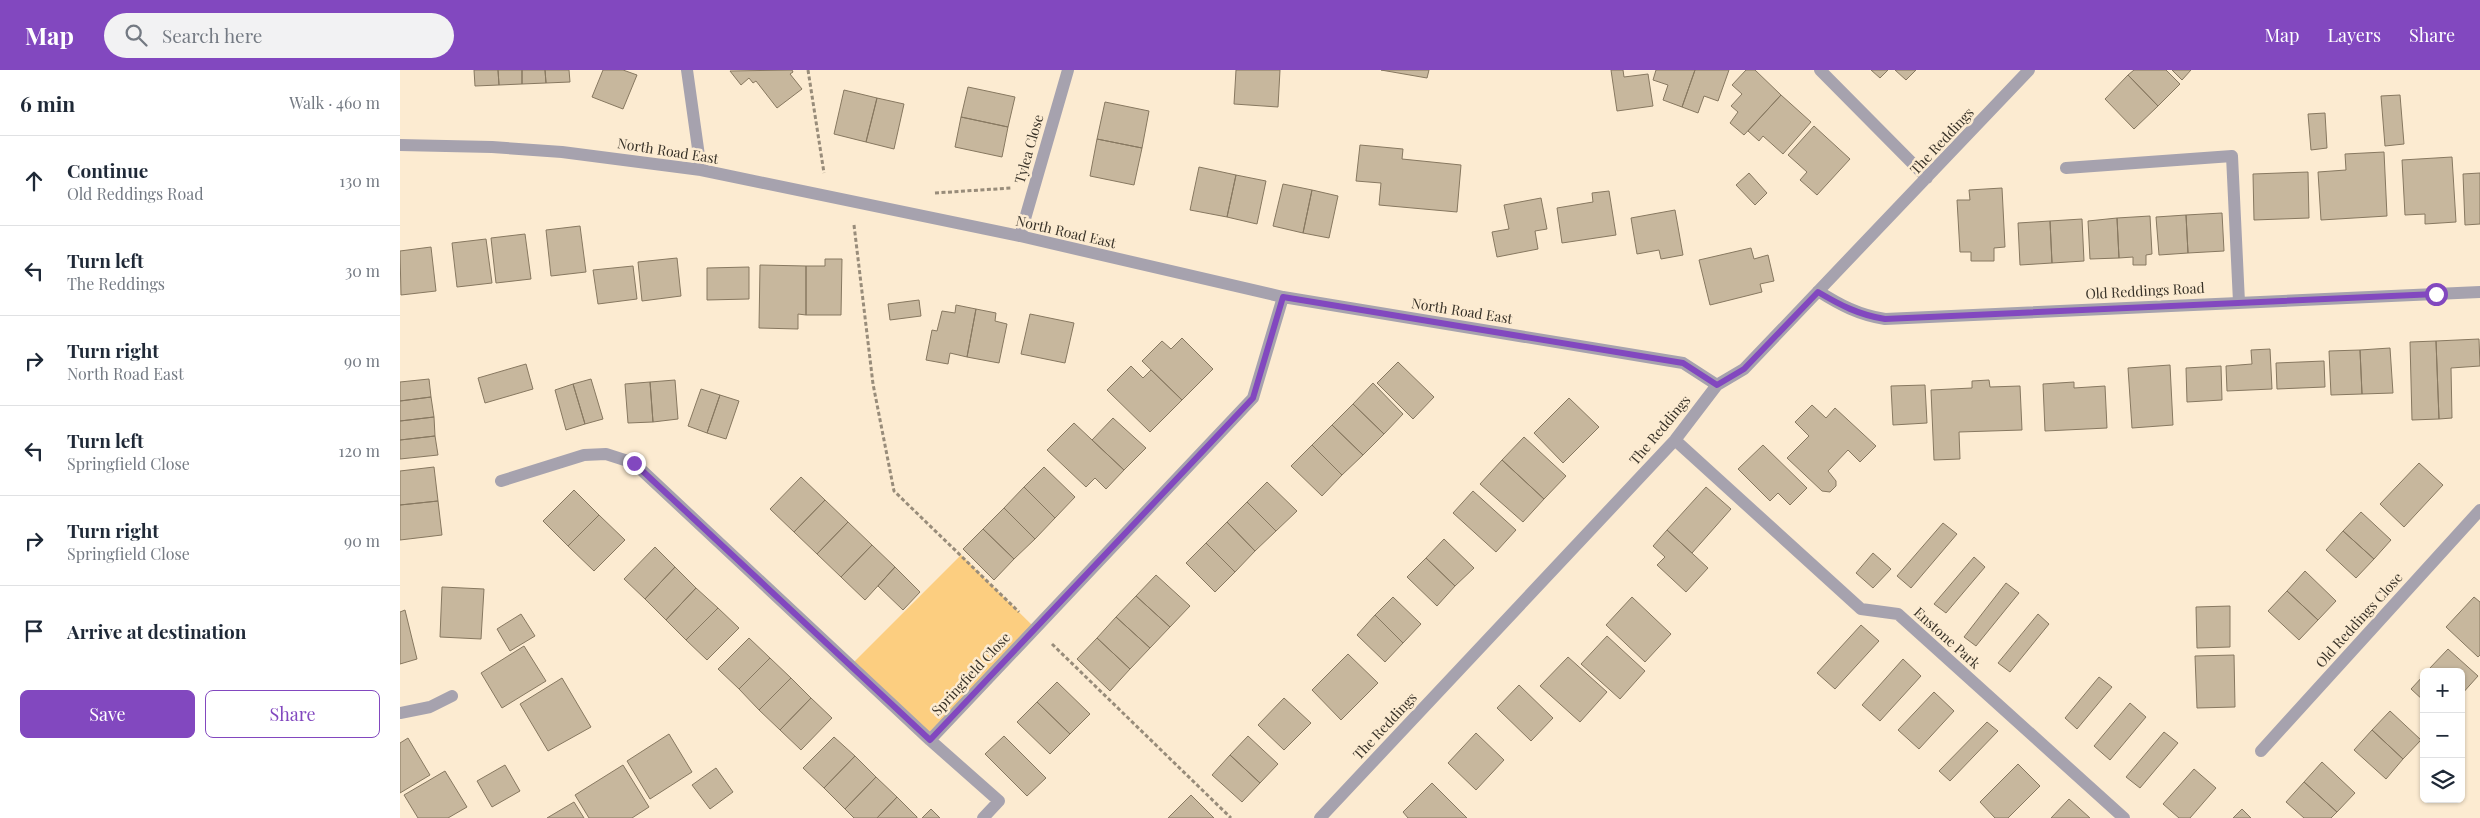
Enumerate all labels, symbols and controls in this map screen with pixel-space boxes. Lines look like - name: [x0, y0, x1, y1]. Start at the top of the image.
- search box: [104, 13, 454, 58]
- text: Map: [25, 19, 74, 51]
- icon: search: [122, 21, 150, 49]
- text: Search here: [162, 22, 262, 48]
- text: Map: [2264, 23, 2299, 47]
- text: Layers: [2327, 23, 2381, 47]
- text: Share: [2409, 23, 2455, 47]
- text: 6 min: [20, 89, 75, 117]
- text: Walk · 460 m: [289, 92, 380, 113]
- street label: The Reddings: [1905, 103, 1978, 178]
- street label: Tylea Close: [1010, 112, 1047, 186]
- street label: North Road East: [616, 133, 721, 168]
- text: Continue: [67, 157, 148, 183]
- icon: ahead: [20, 167, 48, 195]
- text: 130 m: [339, 170, 380, 191]
- text: Old Reddings Road: [67, 183, 203, 204]
- street label: North Road East: [1014, 211, 1119, 253]
- text: Turn left: [67, 247, 144, 273]
- icon: left: [20, 257, 48, 285]
- text: 30 m: [345, 260, 380, 281]
- text: The Reddings: [67, 273, 165, 294]
- street label: Old Reddings Road: [2085, 278, 2205, 303]
- route start: [2425, 283, 2448, 306]
- street label: North Road East: [1410, 293, 1515, 328]
- text: Turn right: [67, 337, 159, 363]
- icon: right: [20, 347, 48, 375]
- text: 90 m: [344, 350, 380, 371]
- text: North Road East: [67, 363, 184, 384]
- street label: The Reddings: [1625, 391, 1694, 469]
- text: Turn left: [67, 427, 144, 453]
- icon: left: [20, 437, 48, 465]
- text: 120 m: [339, 440, 380, 461]
- route end: [623, 452, 646, 475]
- text: Springfield Close: [67, 453, 190, 474]
- text: Turn right: [67, 517, 159, 543]
- icon: right: [20, 527, 48, 555]
- text: 90 m: [344, 530, 380, 551]
- text: Springfield Close: [67, 543, 190, 564]
- street label: Old Reddings Close: [2311, 568, 2407, 671]
- street label: Enstone Park: [1910, 603, 1985, 673]
- icon: arrive: [20, 617, 48, 645]
- text: Arrive at destination: [67, 618, 247, 644]
- street label: Springfield Close: [927, 628, 1014, 719]
- map controls: [2420, 668, 2465, 803]
- button: +: [2420, 668, 2465, 713]
- street label: The Reddings: [1348, 688, 1421, 763]
- button: Save: [20, 690, 195, 738]
- button: Share: [205, 690, 380, 738]
- button: −: [2420, 713, 2465, 758]
- button: layers: [2420, 758, 2465, 803]

